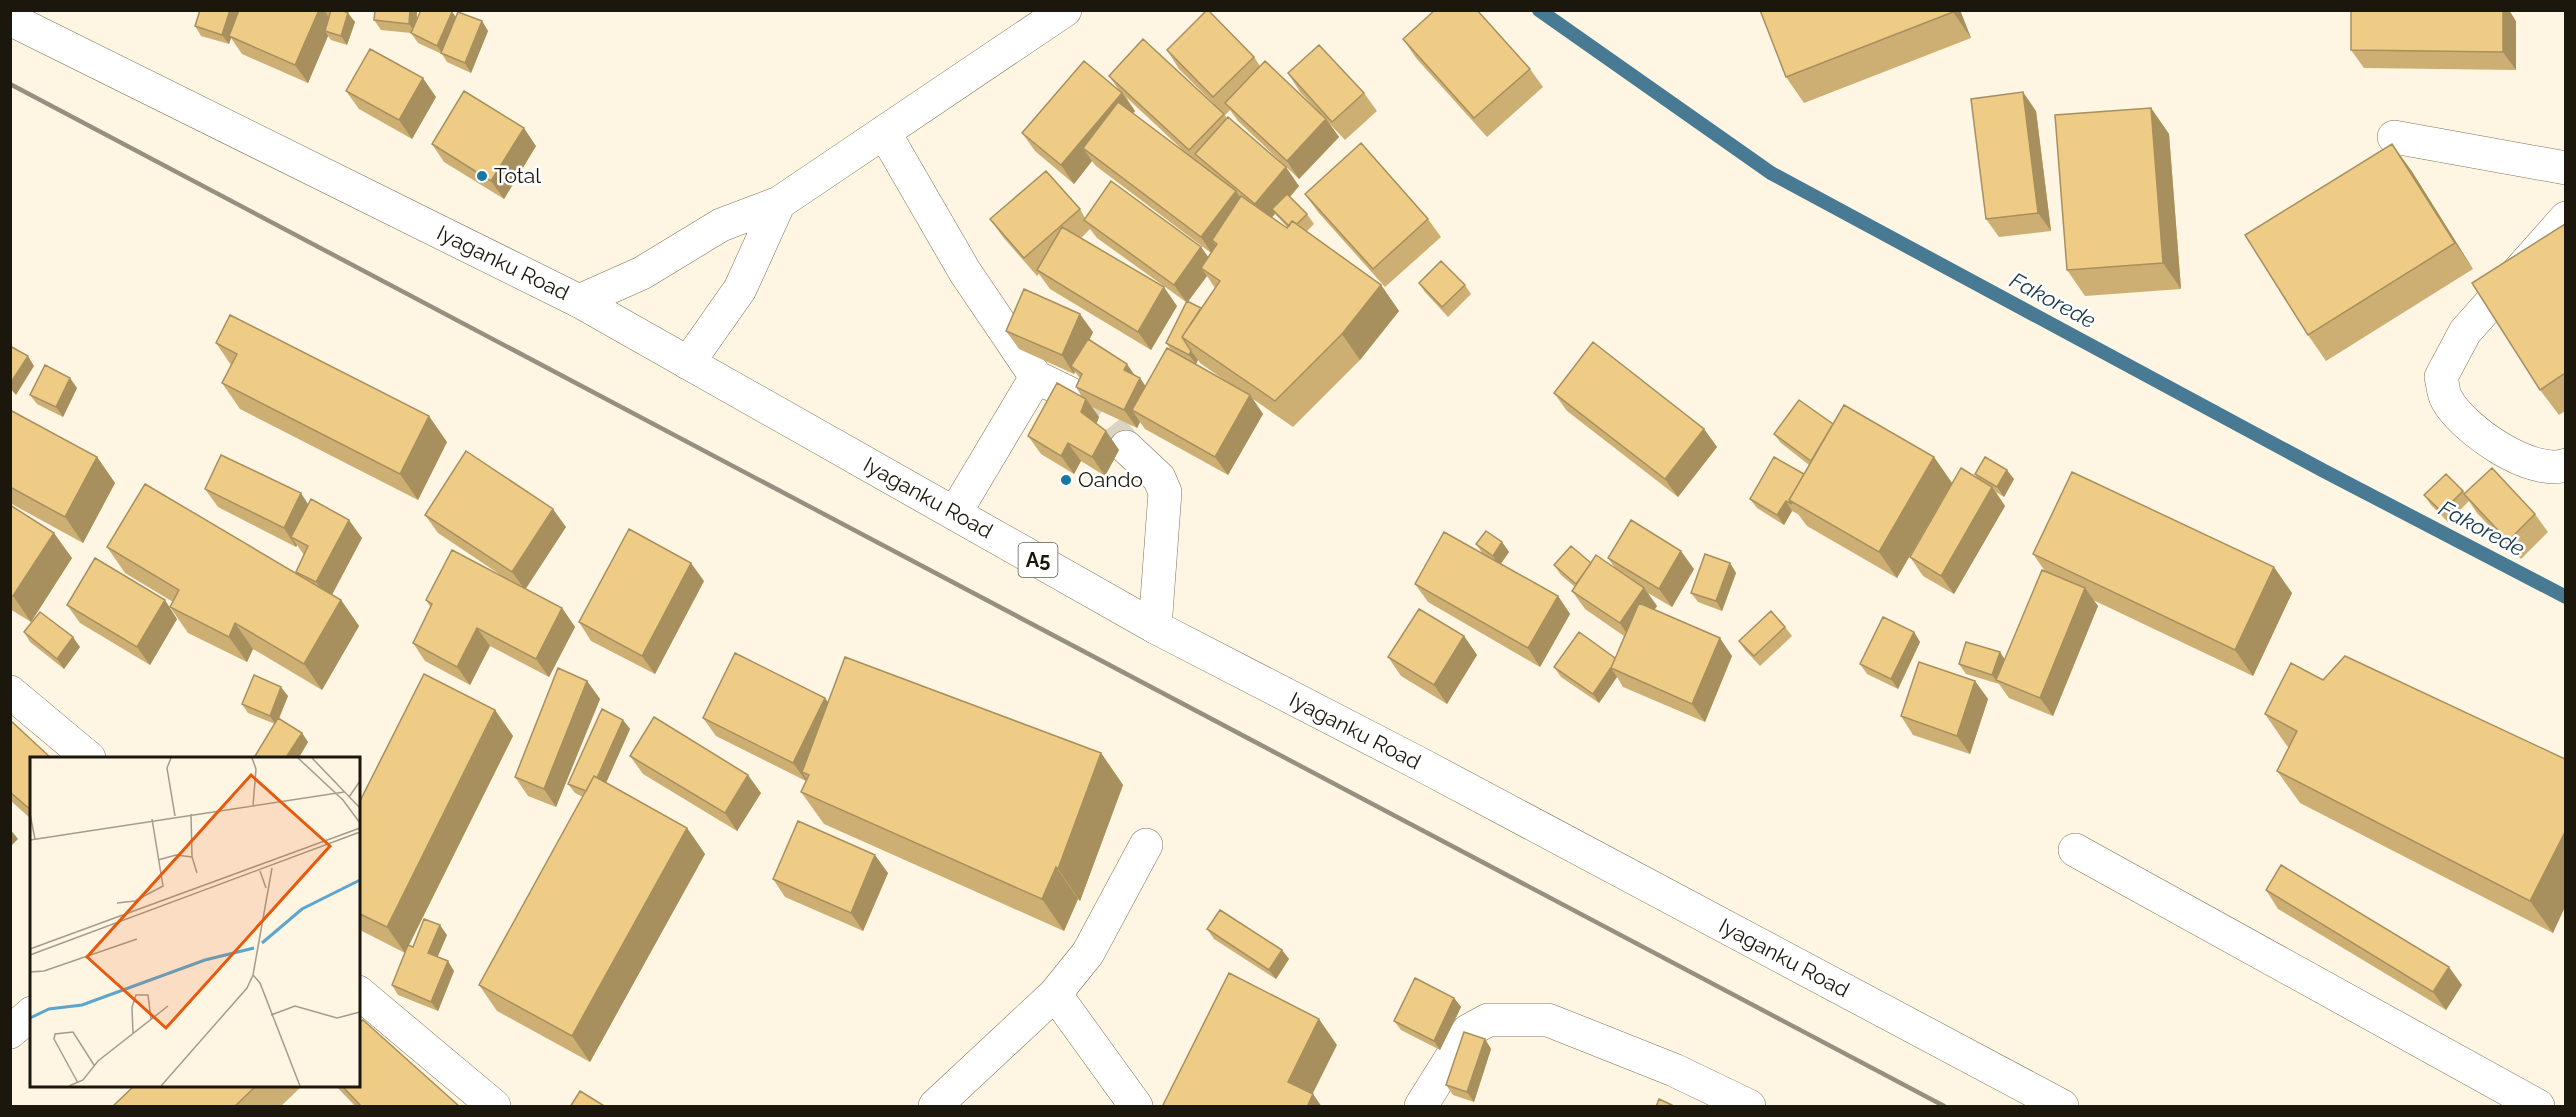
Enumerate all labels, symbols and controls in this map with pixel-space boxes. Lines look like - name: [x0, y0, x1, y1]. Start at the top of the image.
- place label: Total: [494, 163, 541, 188]
- marker: Total: [475, 169, 489, 183]
- street label: Iyaganku Road: [433, 220, 573, 305]
- water label: Fakorede: [2006, 267, 2100, 333]
- street label: Iyaganku Road: [859, 452, 997, 543]
- place label: Oando: [1078, 467, 1143, 492]
- marker: Oando: [1059, 473, 1073, 487]
- water label: Fakorede: [2435, 495, 2529, 561]
- road number: A5: [1018, 543, 1058, 577]
- street label: Iyaganku Road: [1286, 687, 1425, 774]
- inset map: [30, 757, 360, 1087]
- street label: Iyaganku Road: [1715, 913, 1854, 1002]

